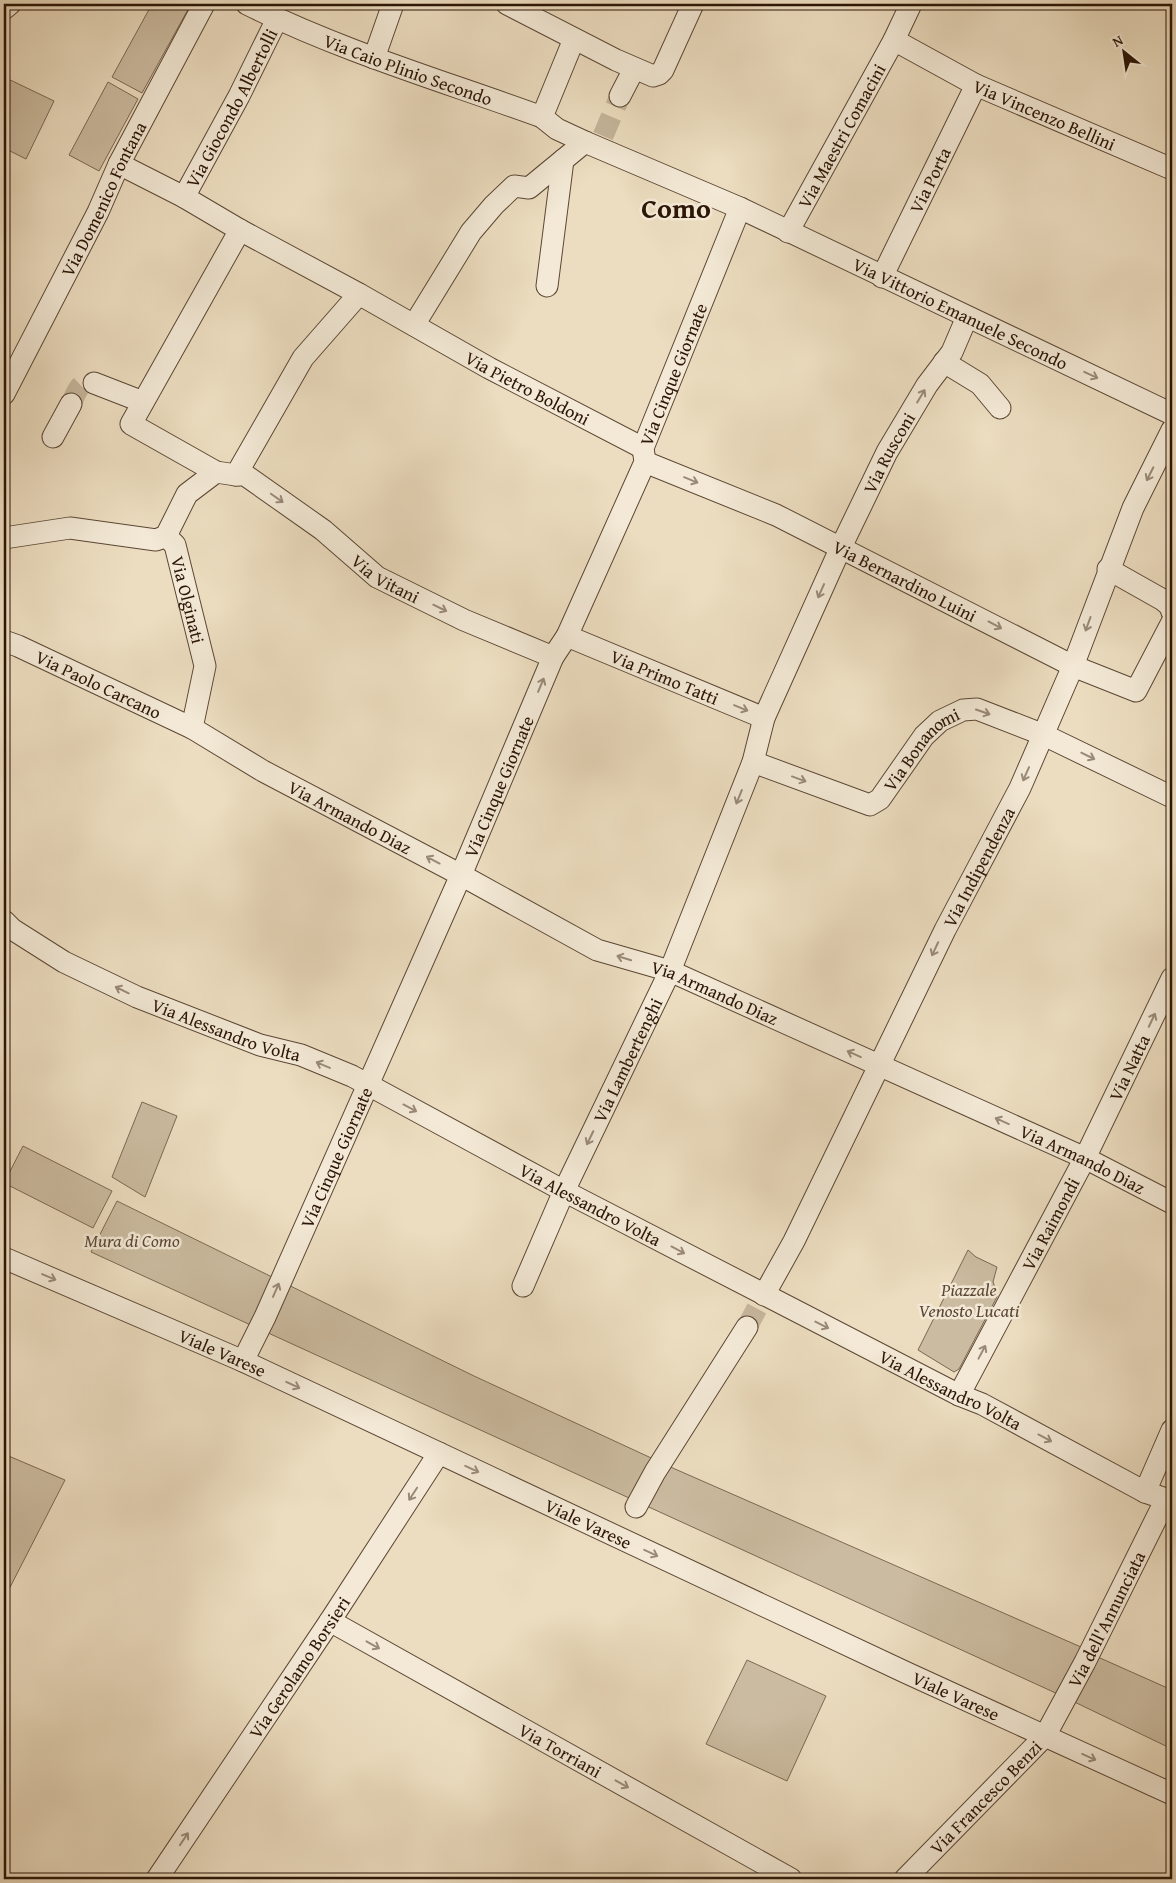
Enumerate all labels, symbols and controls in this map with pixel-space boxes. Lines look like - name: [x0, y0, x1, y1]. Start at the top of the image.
- street label: Via Giocondo Albertolli: [178, 24, 284, 192]
- street label: Via Caio Plinio Secondo: [320, 26, 496, 112]
- north arrow: [1098, 28, 1148, 78]
- text: N: [1108, 29, 1127, 52]
- street label: Via Maestri Comacini: [790, 58, 892, 213]
- street label: Via Vincenzo Bellini: [969, 72, 1120, 157]
- street label: Via Domenico Fontana: [54, 116, 153, 281]
- street label: Via Porta: [902, 142, 957, 218]
- district label: Como: [641, 187, 711, 228]
- street label: Via Vittorio Emanuele Secondo: [849, 250, 1073, 376]
- street label: Via Cinque Giornate: [632, 299, 714, 450]
- street label: Via Pietro Boldoni: [460, 344, 595, 432]
- one-way arrow: [1083, 370, 1098, 380]
- one-way arrow: [916, 389, 926, 403]
- street label: Via Rusconi: [855, 407, 921, 498]
- one-way arrow: [1145, 466, 1155, 481]
- one-way arrow: [683, 476, 698, 485]
- one-way arrow: [270, 493, 284, 503]
- street label: Via Bernardino Luini: [828, 533, 982, 628]
- street label: Via Vitani: [345, 547, 424, 610]
- street label: Via Olginati: [165, 553, 212, 646]
- one-way arrow: [815, 583, 825, 598]
- one-way arrow: [432, 604, 447, 613]
- one-way arrow: [1083, 616, 1092, 631]
- one-way arrow: [987, 621, 1002, 630]
- street label: Via Primo Tatti: [607, 642, 723, 711]
- street label: Via Paolo Carcano: [31, 643, 166, 725]
- one-way arrow: [537, 678, 546, 693]
- street label: Via Bonanomi: [876, 700, 964, 797]
- one-way arrow: [733, 704, 748, 714]
- one-way arrow: [975, 708, 990, 717]
- street label: Via Cinque Giornate: [457, 711, 540, 861]
- one-way arrow: [1080, 752, 1095, 761]
- one-way arrow: [1021, 766, 1031, 781]
- street label: Via Armando Diaz: [283, 773, 417, 860]
- one-way arrow: [790, 775, 806, 784]
- one-way arrow: [734, 789, 743, 804]
- street label: Via Indipendenza: [936, 801, 1022, 932]
- one-way arrow: [426, 855, 441, 864]
- one-way arrow: [930, 941, 940, 956]
- one-way arrow: [617, 952, 633, 962]
- street label: Via Armando Diaz: [648, 953, 783, 1032]
- one-way arrow: [115, 985, 130, 994]
- street label: Via Alessandro Volta: [148, 991, 304, 1068]
- street label: Via Lambertenghi: [586, 993, 669, 1127]
- one-way arrow: [1147, 1013, 1157, 1028]
- street label: Via Natta: [1101, 1029, 1157, 1105]
- one-way arrow: [847, 1049, 862, 1059]
- one-way arrow: [316, 1059, 331, 1069]
- street label: Via Cinque Giornate: [293, 1082, 379, 1232]
- one-way arrow: [403, 1104, 417, 1114]
- one-way arrow: [995, 1116, 1010, 1126]
- street label: Via Armando Diaz: [1016, 1117, 1150, 1200]
- one-way arrow: [584, 1130, 594, 1145]
- street label: Via Alessandro Volta: [515, 1156, 666, 1253]
- street label: Via Raimondi: [1014, 1172, 1086, 1275]
- park label: Mura di Como: [84, 1227, 180, 1254]
- one-way arrow: [670, 1245, 685, 1255]
- one-way arrow: [41, 1274, 56, 1283]
- park label: Piazzale Venosto Lucati: [919, 1276, 1020, 1324]
- one-way arrow: [272, 1283, 282, 1298]
- one-way arrow: [814, 1320, 829, 1330]
- street label: Viale Varese: [174, 1321, 271, 1384]
- street label: Via Alessandro Volta: [874, 1343, 1027, 1437]
- one-way arrow: [977, 1344, 987, 1359]
- one-way arrow: [286, 1380, 301, 1390]
- one-way arrow: [1037, 1433, 1052, 1443]
- one-way arrow: [464, 1464, 479, 1474]
- one-way arrow: [408, 1487, 418, 1501]
- street label: Viale Varese: [541, 1491, 636, 1555]
- street label: Via dell'Annunciata: [1060, 1546, 1152, 1692]
- one-way arrow: [643, 1548, 658, 1558]
- street label: Via Gerolamo Borsieri: [242, 1591, 356, 1744]
- one-way arrow: [365, 1641, 380, 1650]
- street label: Viale Varese: [908, 1664, 1004, 1727]
- street label: Via Torriani: [514, 1716, 607, 1784]
- street label: Via Francesco Benzi: [923, 1734, 1048, 1860]
- one-way arrow: [1081, 1752, 1096, 1762]
- one-way arrow: [614, 1780, 629, 1789]
- one-way arrow: [179, 1832, 189, 1846]

